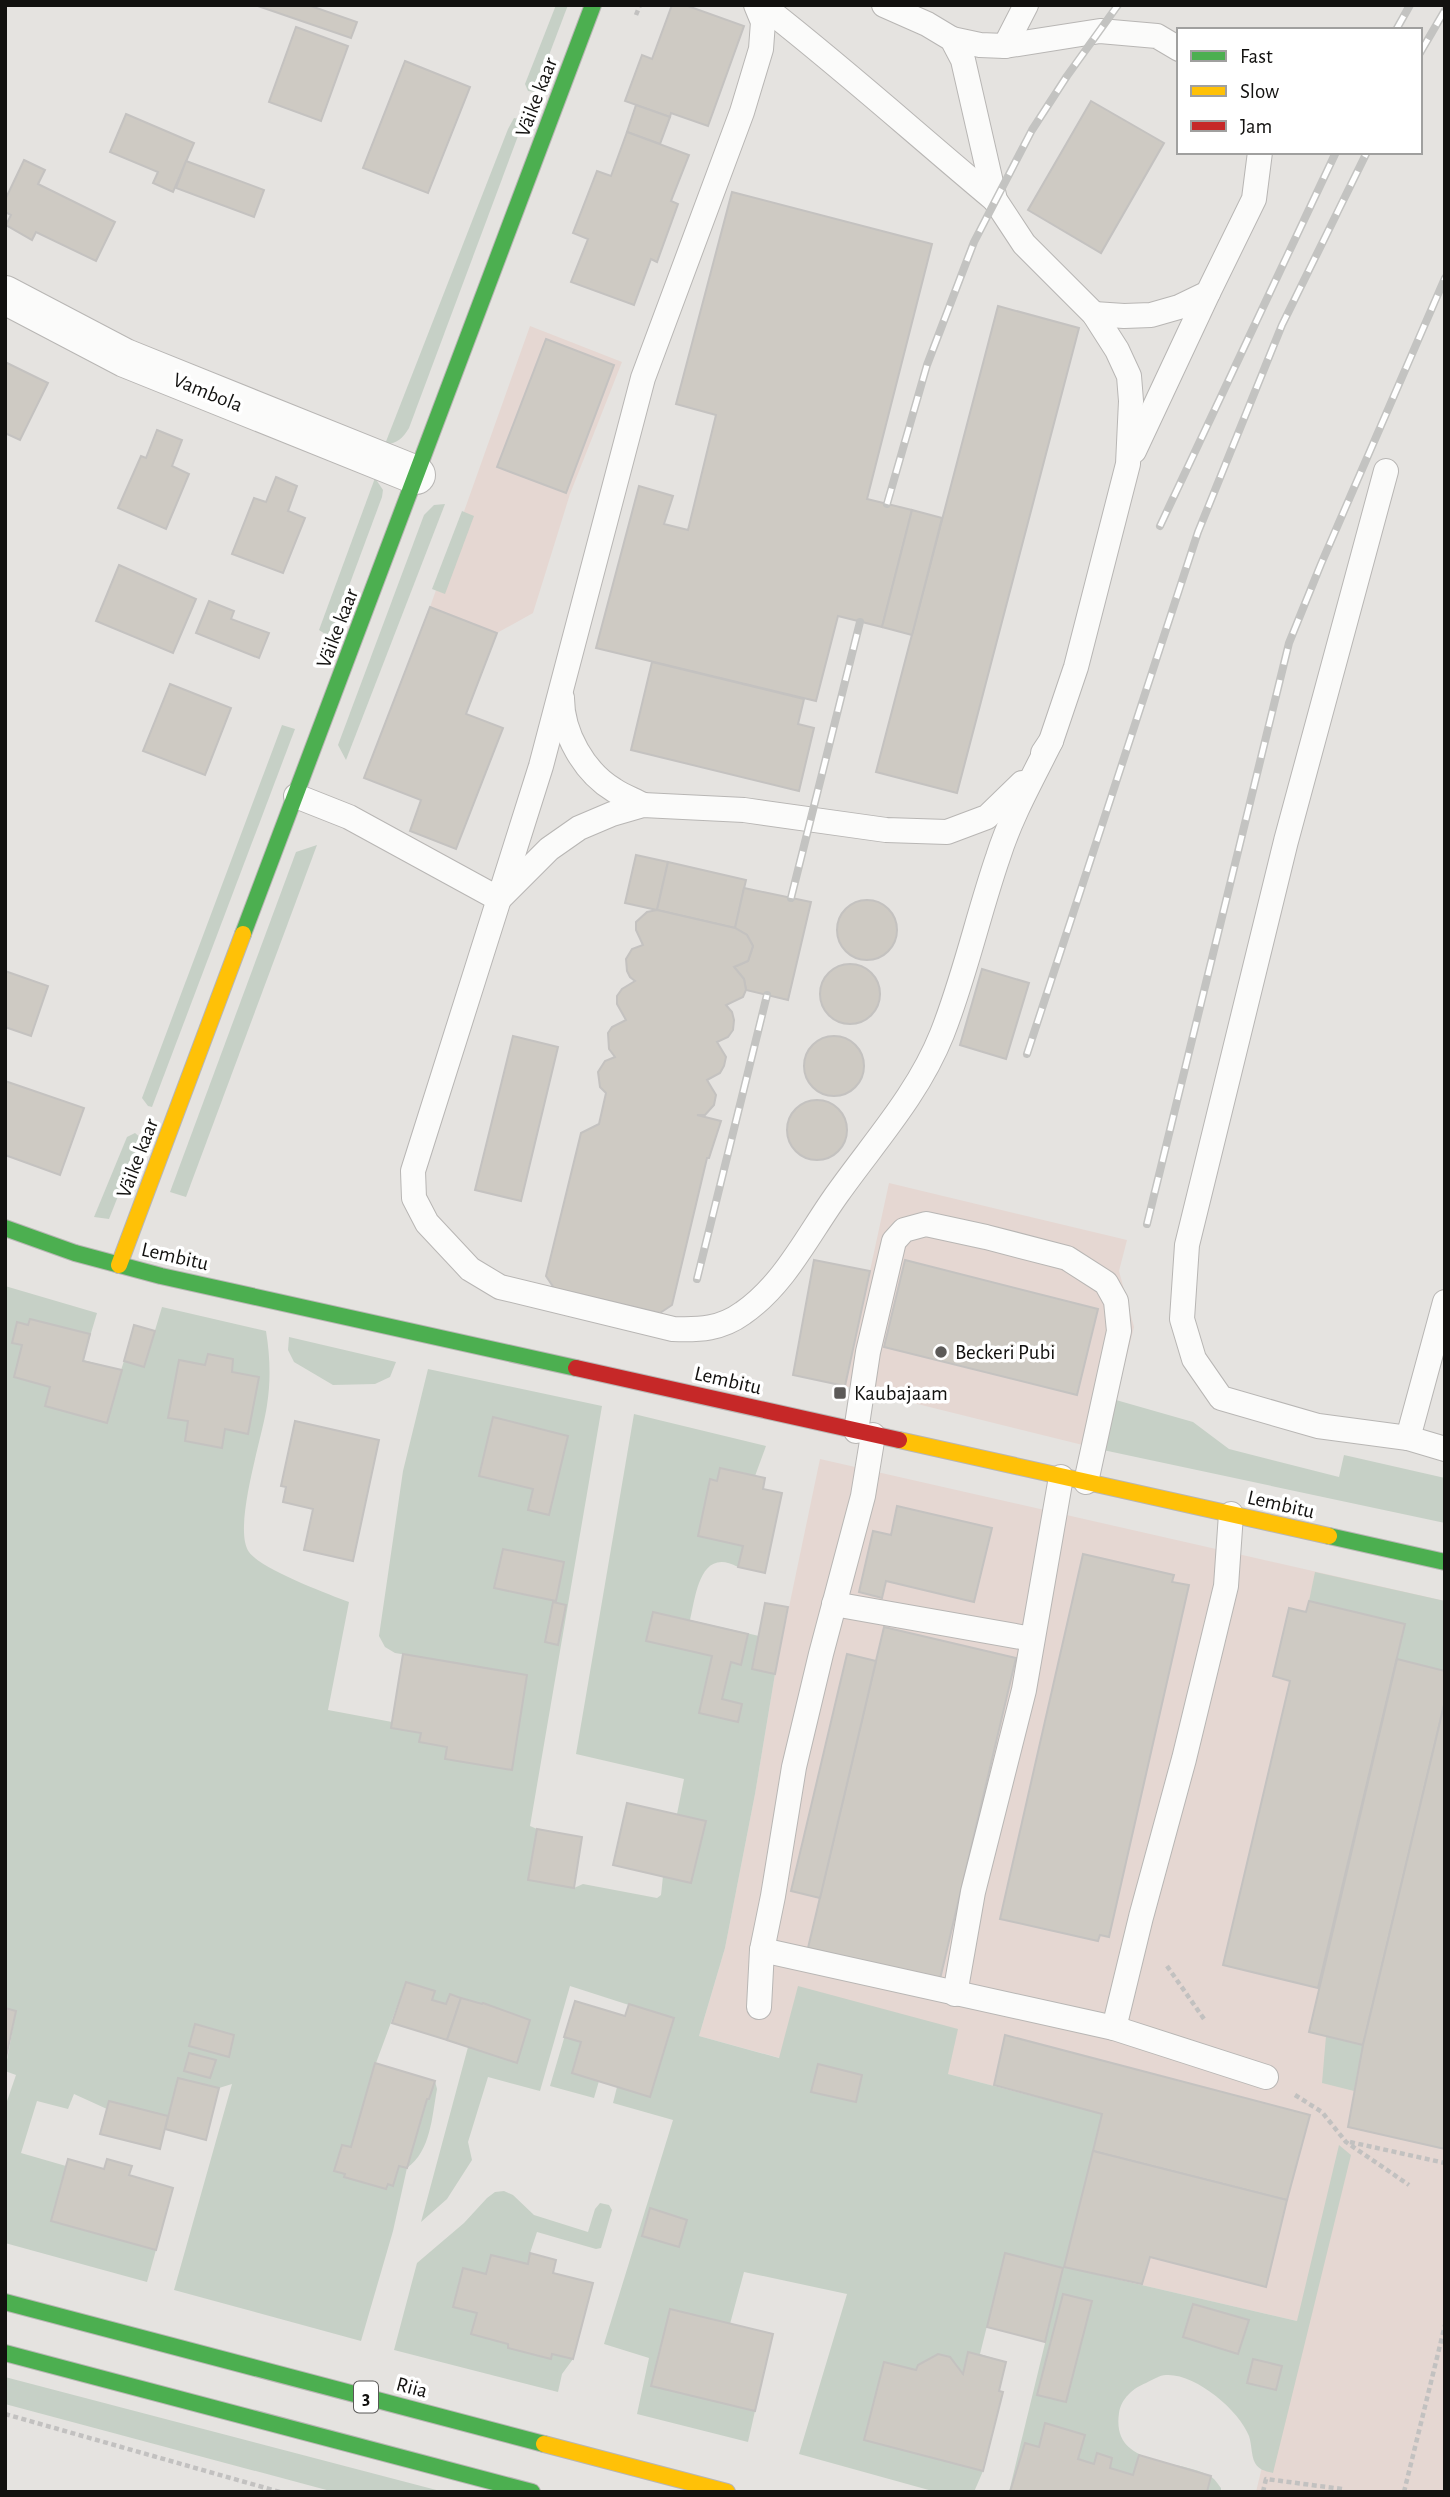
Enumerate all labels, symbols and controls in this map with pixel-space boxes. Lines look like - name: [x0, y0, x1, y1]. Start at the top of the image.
- legend: [1177, 28, 1422, 154]
- text: Fast: [1240, 46, 1273, 67]
- street label: Väike kaar: [512, 54, 561, 140]
- text: Slow: [1240, 81, 1279, 102]
- text: Jam: [1240, 116, 1272, 137]
- street label: Vambola: [170, 369, 246, 416]
- street label: Väike kaar: [313, 585, 362, 671]
- street label: Väike kaar: [113, 1115, 162, 1201]
- street label: Lembitu: [139, 1239, 211, 1274]
- place label: Beckeri Pubi: [955, 1342, 1055, 1363]
- marker: Beckeri Pubi: [933, 1344, 949, 1360]
- street label: Lembitu: [692, 1363, 764, 1398]
- place label: Kaubajaam: [854, 1383, 948, 1404]
- marker: Kaubajaam: [832, 1385, 848, 1401]
- street label: Lembitu: [1245, 1487, 1317, 1522]
- street label: Riia: [394, 2373, 430, 2402]
- road number: 3: [354, 2382, 378, 2412]

